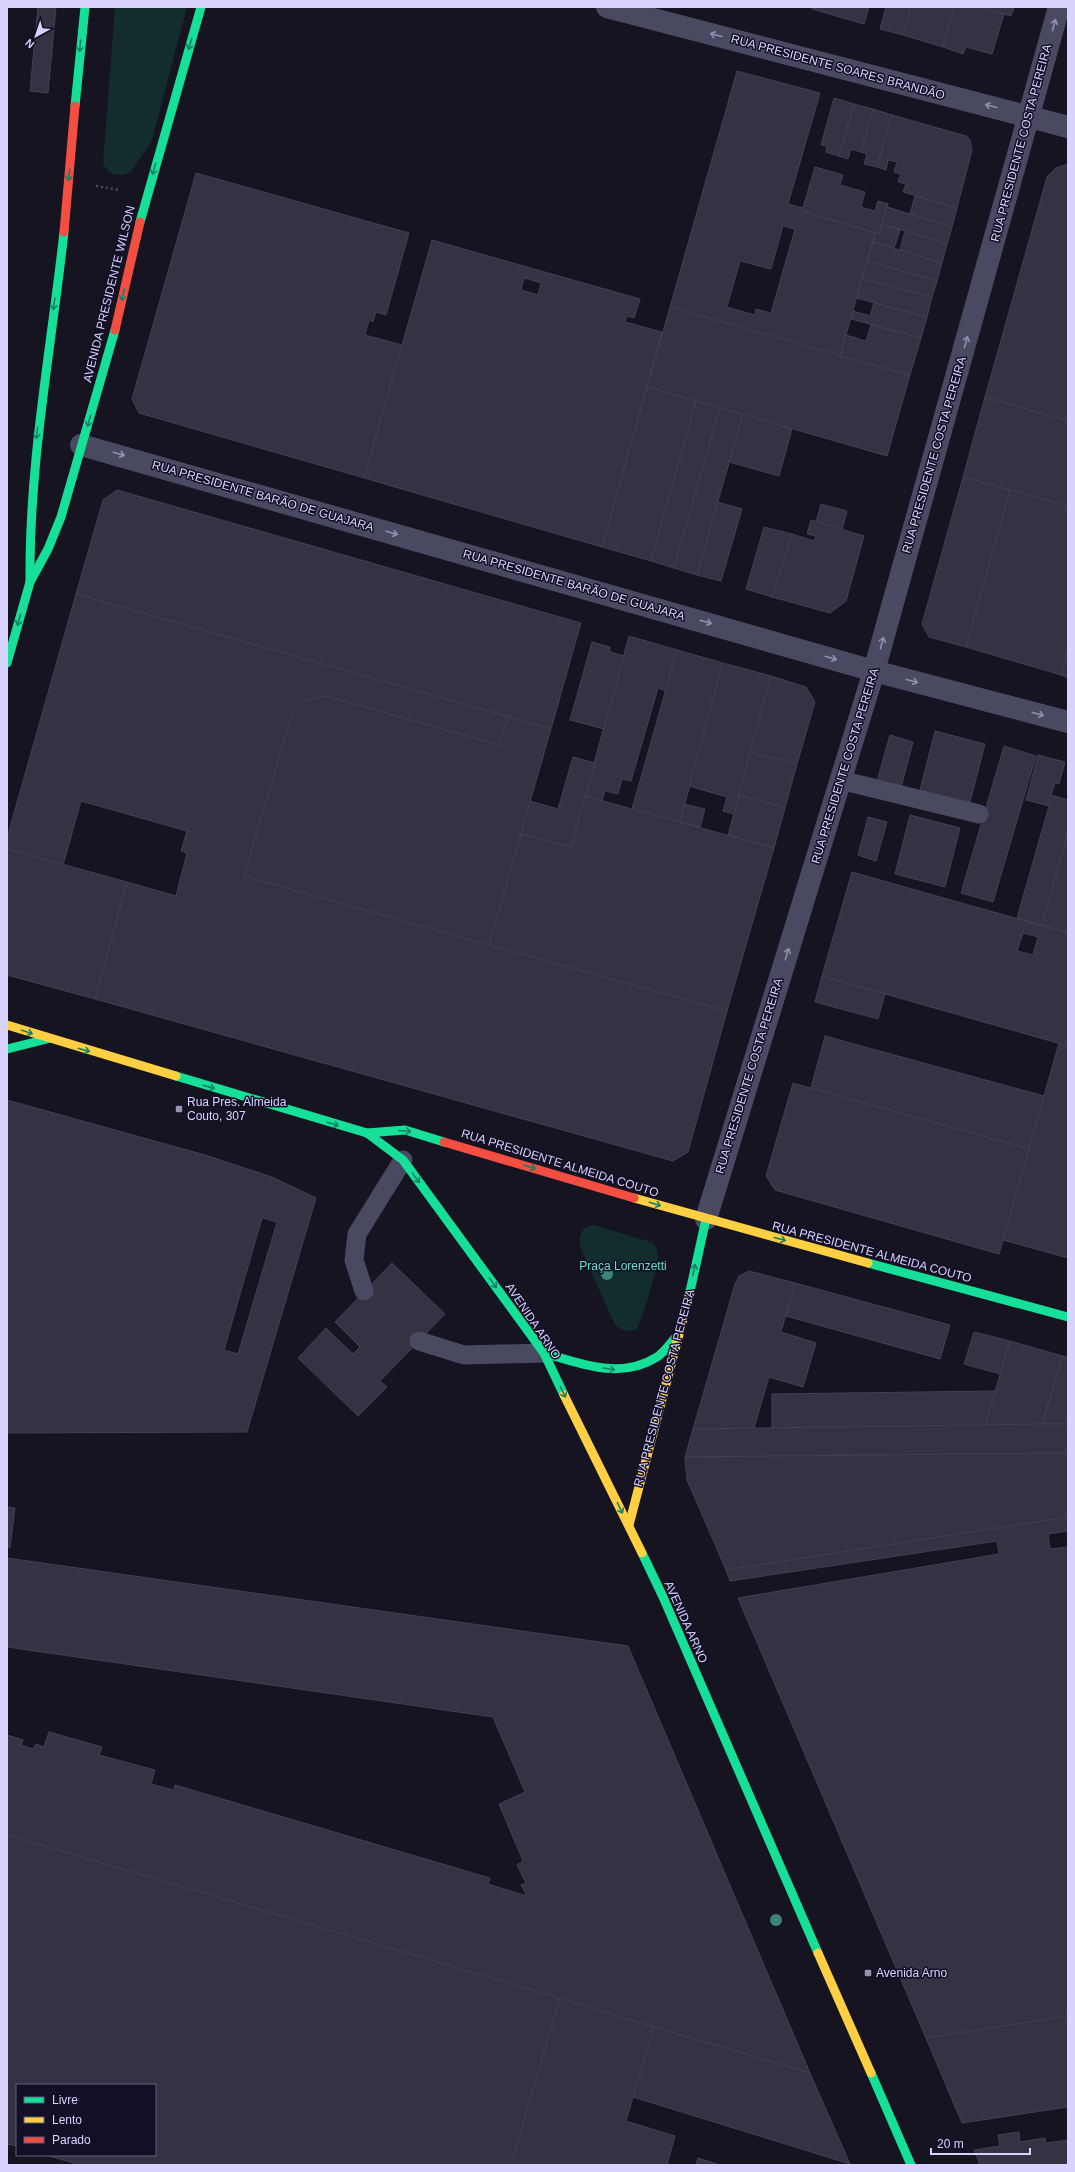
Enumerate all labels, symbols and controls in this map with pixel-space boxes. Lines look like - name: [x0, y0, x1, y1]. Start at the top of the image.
- north arrow: [16, 16, 56, 56]
- one-way arrow: [1051, 18, 1058, 31]
- one-way arrow: [710, 31, 723, 39]
- street label: RUA PRESIDENTE SOARES BRANDÃO: [730, 32, 946, 102]
- text: N: [23, 36, 36, 51]
- one-way arrow: [186, 38, 193, 51]
- one-way arrow: [77, 39, 84, 52]
- street label: RUA PRESIDENTE COSTA PEREIRA: [988, 43, 1054, 243]
- one-way arrow: [985, 102, 998, 110]
- one-way arrow: [150, 163, 157, 176]
- one-way arrow: [66, 168, 73, 181]
- street label: AVENIDA PRESIDENTE WILSON: [80, 204, 138, 384]
- one-way arrow: [118, 289, 126, 302]
- one-way arrow: [50, 297, 58, 310]
- one-way arrow: [963, 336, 970, 349]
- street label: RUA PRESIDENTE COSTA PEREIRA: [899, 355, 969, 555]
- one-way arrow: [85, 414, 92, 427]
- one-way arrow: [34, 426, 41, 439]
- one-way arrow: [113, 451, 126, 459]
- street label: RUA PRESIDENTE BARÃO DE GUAJARA: [150, 458, 376, 534]
- one-way arrow: [386, 530, 399, 537]
- street label: RUA PRESIDENTE BARÃO DE GUAJARA: [461, 547, 687, 623]
- one-way arrow: [15, 613, 22, 626]
- one-way arrow: [699, 619, 712, 626]
- one-way arrow: [879, 636, 886, 649]
- one-way arrow: [824, 655, 837, 662]
- street label: RUA PRESIDENTE COSTA PEREIRA: [809, 666, 881, 866]
- one-way arrow: [905, 677, 918, 685]
- one-way arrow: [1031, 711, 1044, 718]
- one-way arrow: [784, 948, 791, 961]
- street label: RUA PRESIDENTE COSTA PEREIRA: [713, 976, 785, 1176]
- one-way arrow: [20, 1029, 33, 1036]
- one-way arrow: [77, 1047, 90, 1054]
- one-way arrow: [202, 1084, 215, 1091]
- place label: Rua Pres. Almeida Couto, 307: [187, 1095, 287, 1123]
- marker: Rua Pres. Almeida Couto, 307: [174, 1104, 184, 1114]
- one-way arrow: [327, 1121, 340, 1128]
- street label: RUA PRESIDENTE ALMEIDA COUTO: [460, 1126, 660, 1200]
- one-way arrow: [398, 1127, 411, 1135]
- one-way arrow: [523, 1164, 536, 1171]
- one-way arrow: [412, 1172, 420, 1183]
- one-way arrow: [648, 1201, 661, 1208]
- street label: RUA PRESIDENTE ALMEIDA COUTO: [771, 1219, 973, 1285]
- one-way arrow: [773, 1236, 786, 1243]
- park label: Praça Lorenzetti: [579, 1259, 667, 1273]
- one-way arrow: [691, 1264, 699, 1277]
- one-way arrow: [489, 1277, 497, 1288]
- street label: AVENIDA ARNO: [502, 1280, 564, 1362]
- street label: RUA PRESIDENTE COSTA PEREIRA: [631, 1288, 697, 1488]
- one-way arrow: [602, 1365, 615, 1373]
- one-way arrow: [560, 1385, 567, 1397]
- one-way arrow: [617, 1502, 624, 1514]
- street label: AVENIDA ARNO: [662, 1579, 710, 1665]
- place label: Avenida Arno: [876, 1966, 947, 1980]
- marker: Avenida Arno: [863, 1968, 873, 1978]
- legend: [16, 2084, 156, 2156]
- text: Livre: [52, 2093, 78, 2107]
- text: Lento: [52, 2113, 82, 2127]
- scale bar: [931, 2130, 1030, 2156]
- text: Parado: [52, 2133, 91, 2147]
- text: 20 m: [937, 2137, 964, 2151]

